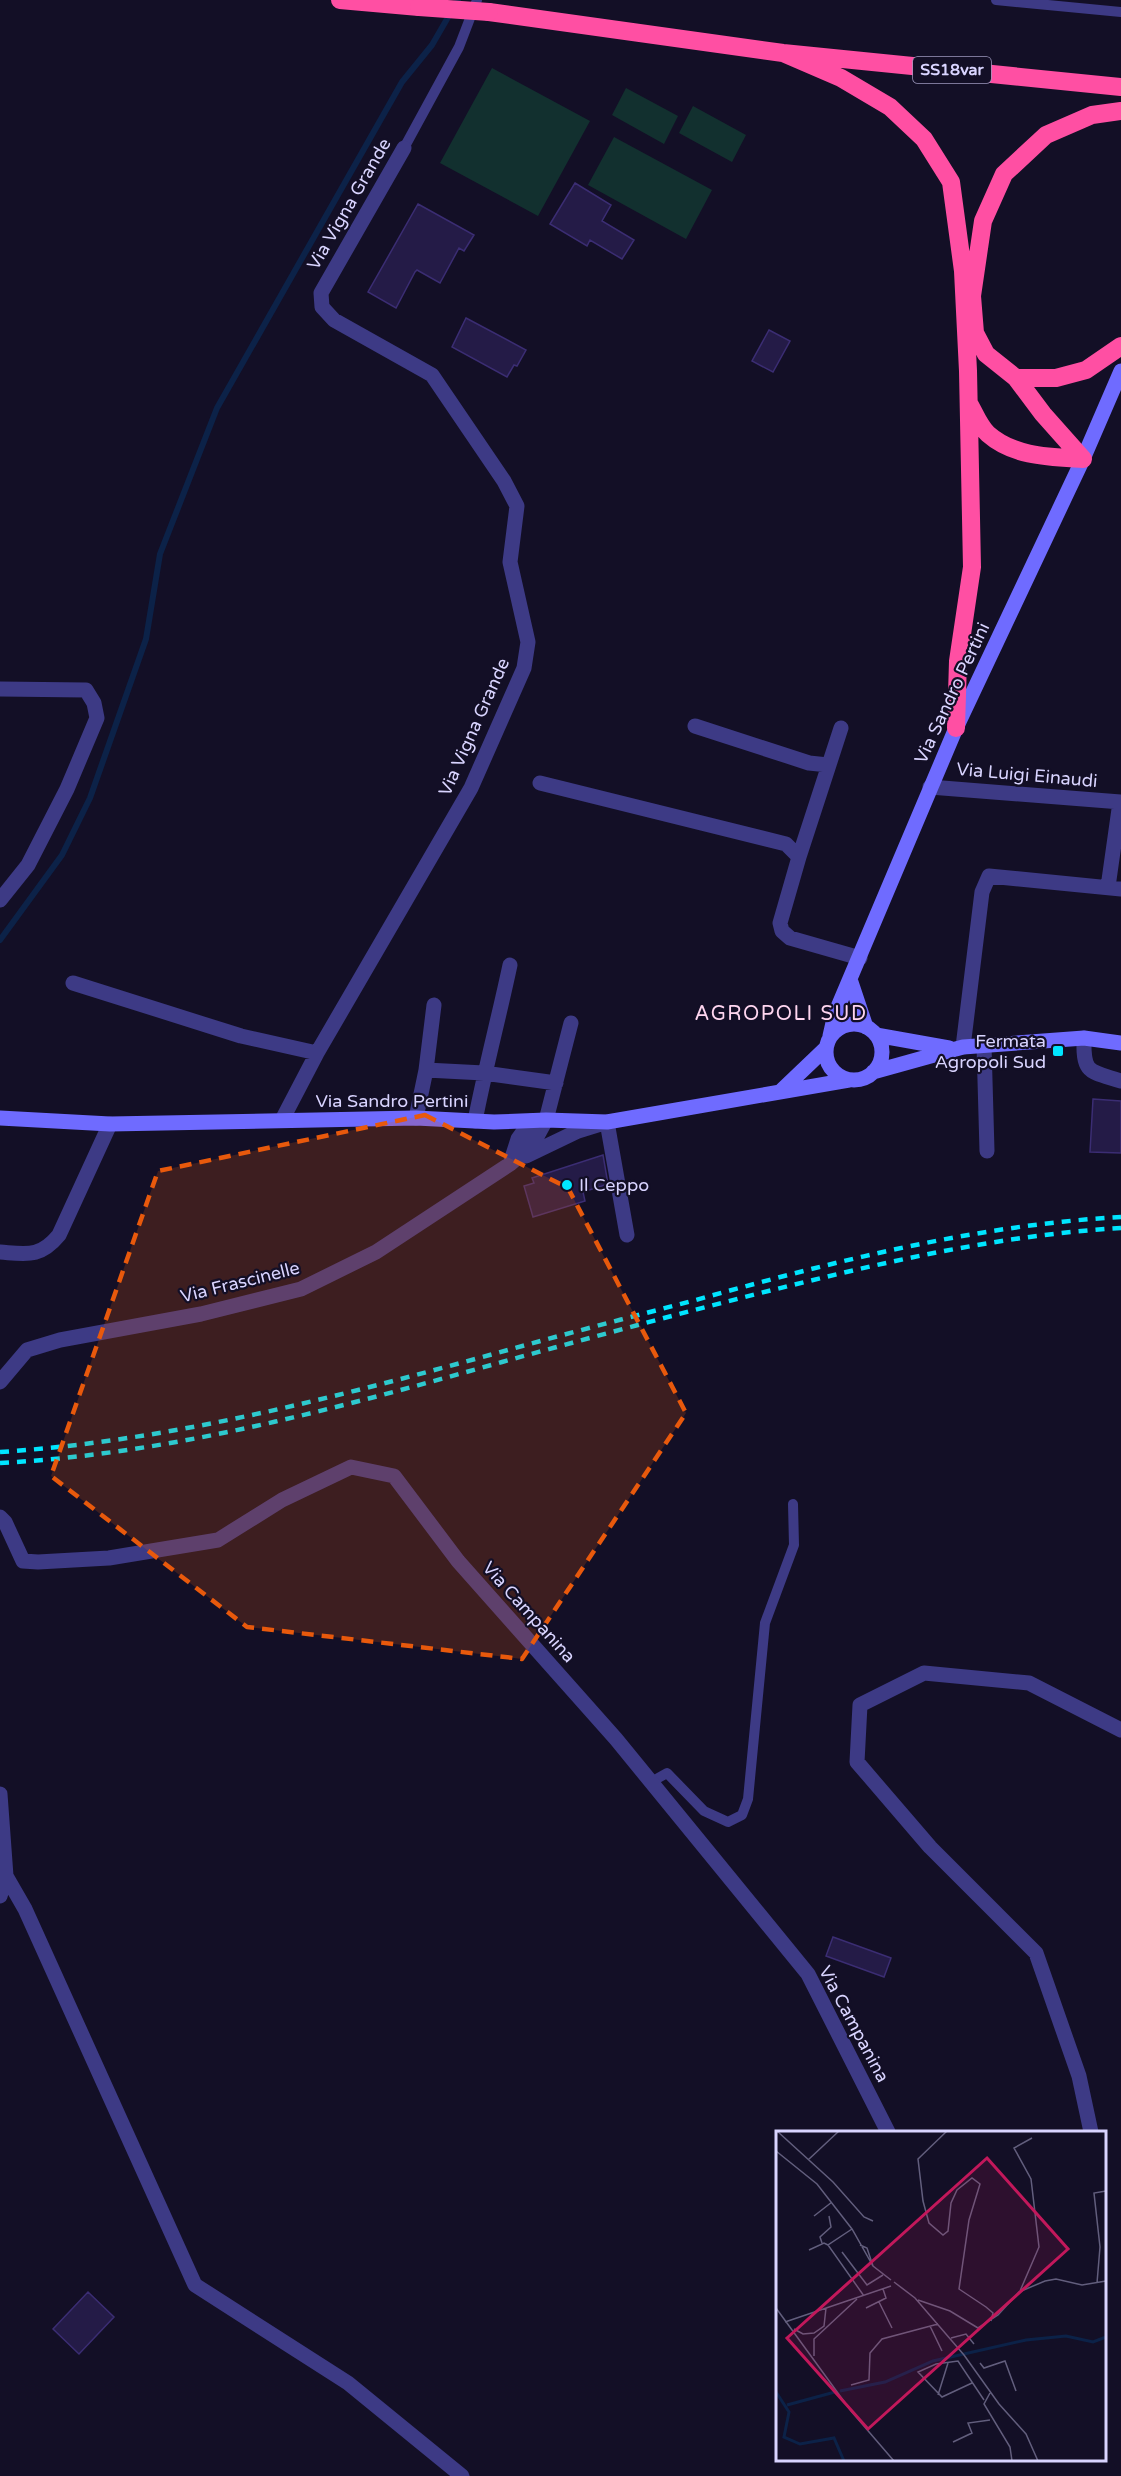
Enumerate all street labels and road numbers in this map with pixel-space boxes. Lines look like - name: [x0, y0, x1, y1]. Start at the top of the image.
- road number: SS18var: [913, 57, 991, 83]
- street label: Via Vigna Grande: [302, 134, 396, 274]
- street label: Via Sandro Pertini: [910, 619, 994, 767]
- street label: Via Vigna Grande: [434, 655, 514, 799]
- street label: Via Luigi Einaudi: [955, 758, 1099, 792]
- street label: Via Sandro Pertini: [315, 1090, 469, 1112]
- street label: Via Frascinelle: [178, 1257, 302, 1307]
- street label: Via Campanina: [478, 1557, 580, 1667]
- street label: Via Campanina: [814, 1962, 894, 2086]

